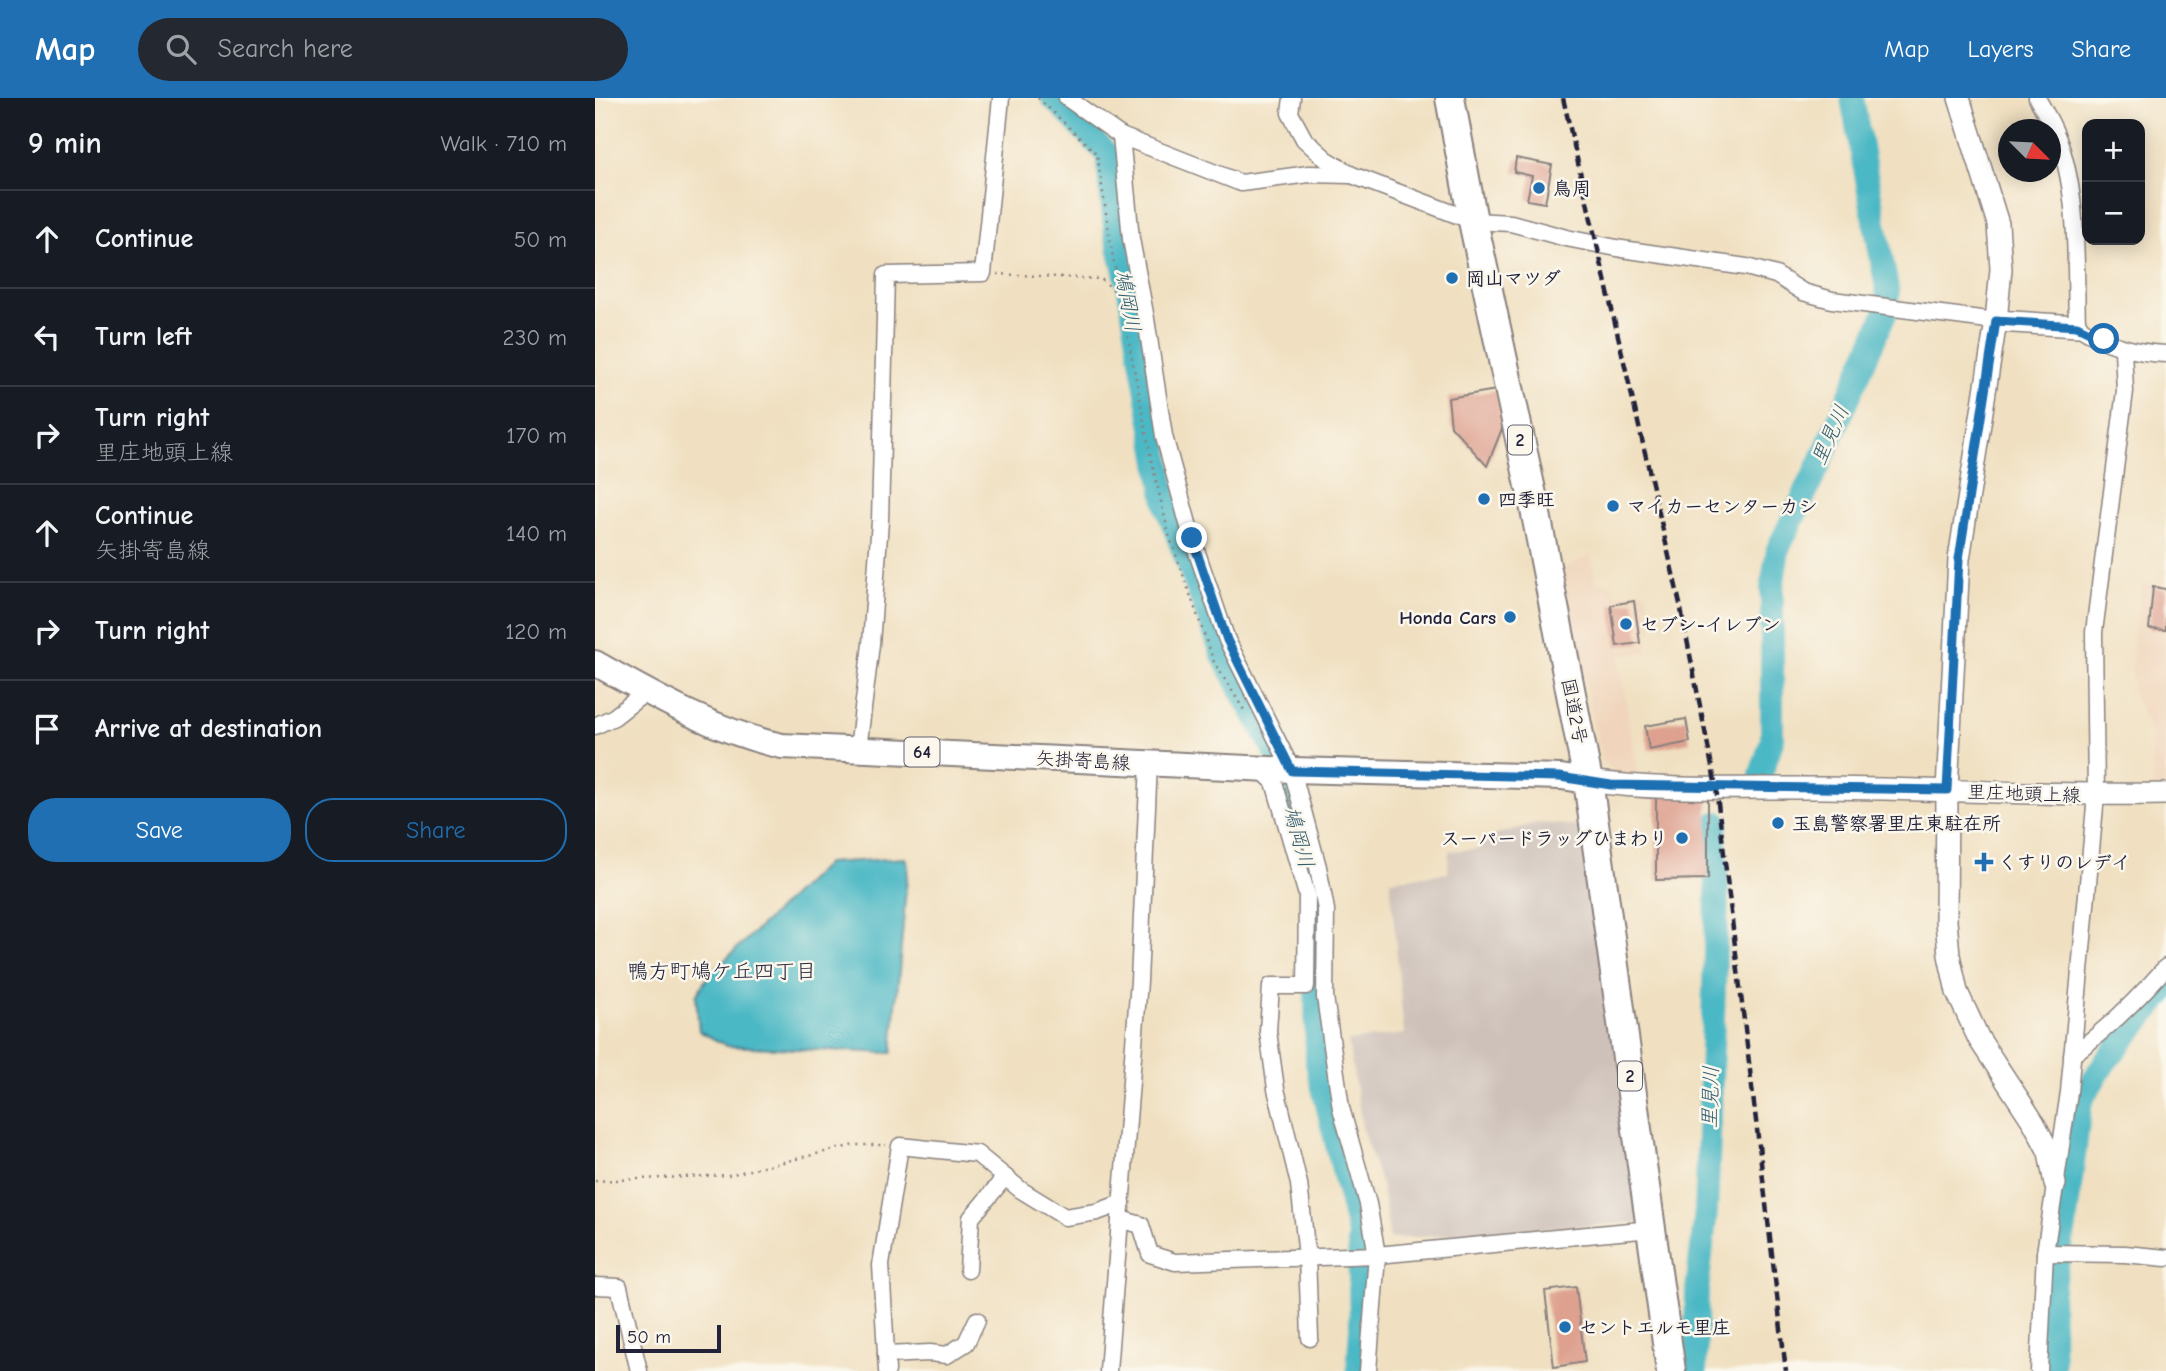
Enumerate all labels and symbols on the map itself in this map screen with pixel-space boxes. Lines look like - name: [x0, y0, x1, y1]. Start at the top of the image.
- north arrow: [1998, 119, 2061, 182]
- place label: 鳥周: [1553, 178, 1591, 200]
- marker: 鳥周: [1531, 180, 1547, 196]
- water label: 鳩岡川: [1111, 268, 1145, 334]
- place label: 岡山マツダ: [1466, 268, 1561, 290]
- marker: 岡山マツダ: [1444, 270, 1460, 286]
- route start: [2088, 323, 2119, 354]
- water label: 里見川: [1806, 401, 1854, 469]
- road number: 2: [1508, 426, 1532, 454]
- place label: 四季旺: [1498, 489, 1555, 511]
- marker: 四季旺: [1476, 491, 1492, 507]
- place label: マイカーセンターカシ: [1627, 496, 1817, 518]
- marker: マイカーセンターカシ: [1605, 498, 1621, 514]
- route end: [1176, 522, 1207, 553]
- place label: Honda Cars: [1399, 607, 1496, 629]
- marker: Honda Cars: [1502, 609, 1518, 625]
- place label: セブン-イレブン: [1640, 614, 1781, 636]
- marker: セブン-イレブン: [1618, 616, 1634, 632]
- street label: 国道2号: [1557, 676, 1591, 746]
- road number: 64: [905, 738, 939, 766]
- street label: 矢掛寄島線: [1035, 748, 1131, 774]
- street label: 里庄地頭上線: [1967, 781, 2081, 807]
- water label: 鳩岡川: [1279, 803, 1319, 871]
- place label: 玉島警察署里庄東駐在所: [1792, 813, 2001, 835]
- marker: 玉島警察署里庄東駐在所: [1770, 815, 1786, 831]
- place label: スーパードラッグひまわり: [1441, 828, 1668, 850]
- marker: スーパードラッグひまわり: [1674, 830, 1690, 846]
- place label: くすりのレデイ: [1998, 852, 2131, 874]
- marker: くすりのレデイ: [1976, 854, 1992, 870]
- district label: 鴨方町鳩ケ丘四丁目: [628, 959, 817, 983]
- road number: 2: [1618, 1062, 1642, 1091]
- water label: 里見川: [1697, 1065, 1723, 1129]
- place label: セントエルモ里庄: [1579, 1317, 1731, 1339]
- marker: セントエルモ里庄: [1557, 1319, 1573, 1335]
- scale bar: [616, 1322, 721, 1354]

